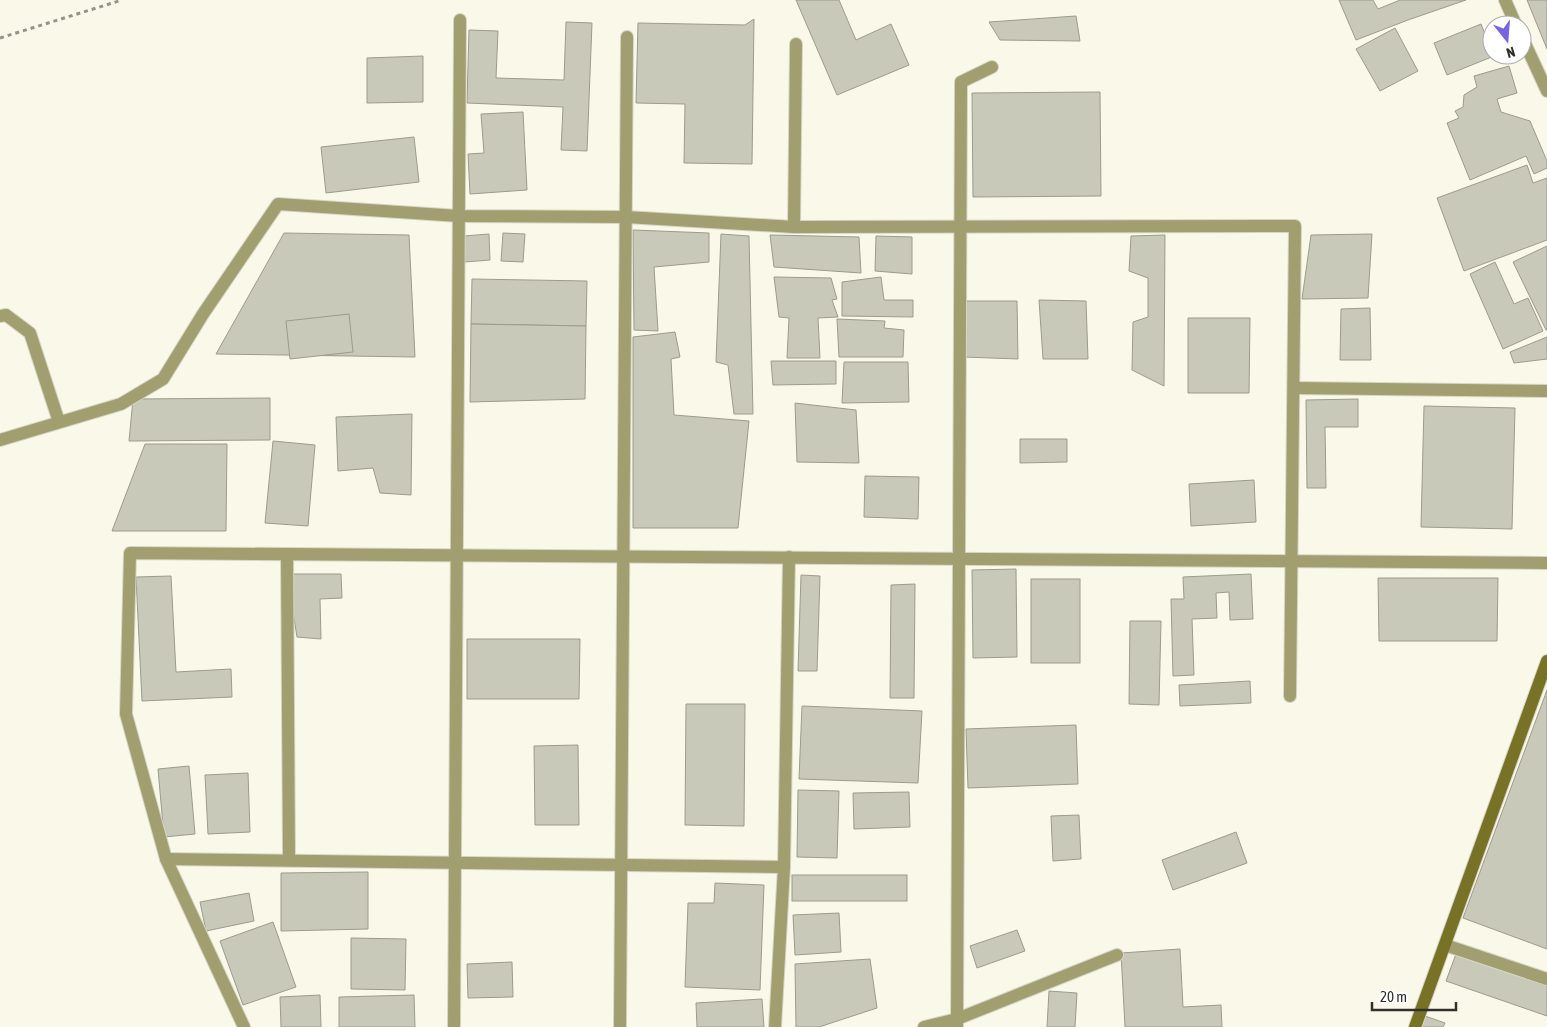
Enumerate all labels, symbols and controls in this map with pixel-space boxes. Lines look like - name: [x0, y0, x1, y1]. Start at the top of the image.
- north arrow: [1482, 15, 1532, 65]
- text: N: [1505, 44, 1517, 61]
- scale bar: [1372, 980, 1456, 1012]
- text: 20 m: [1380, 988, 1407, 1005]

